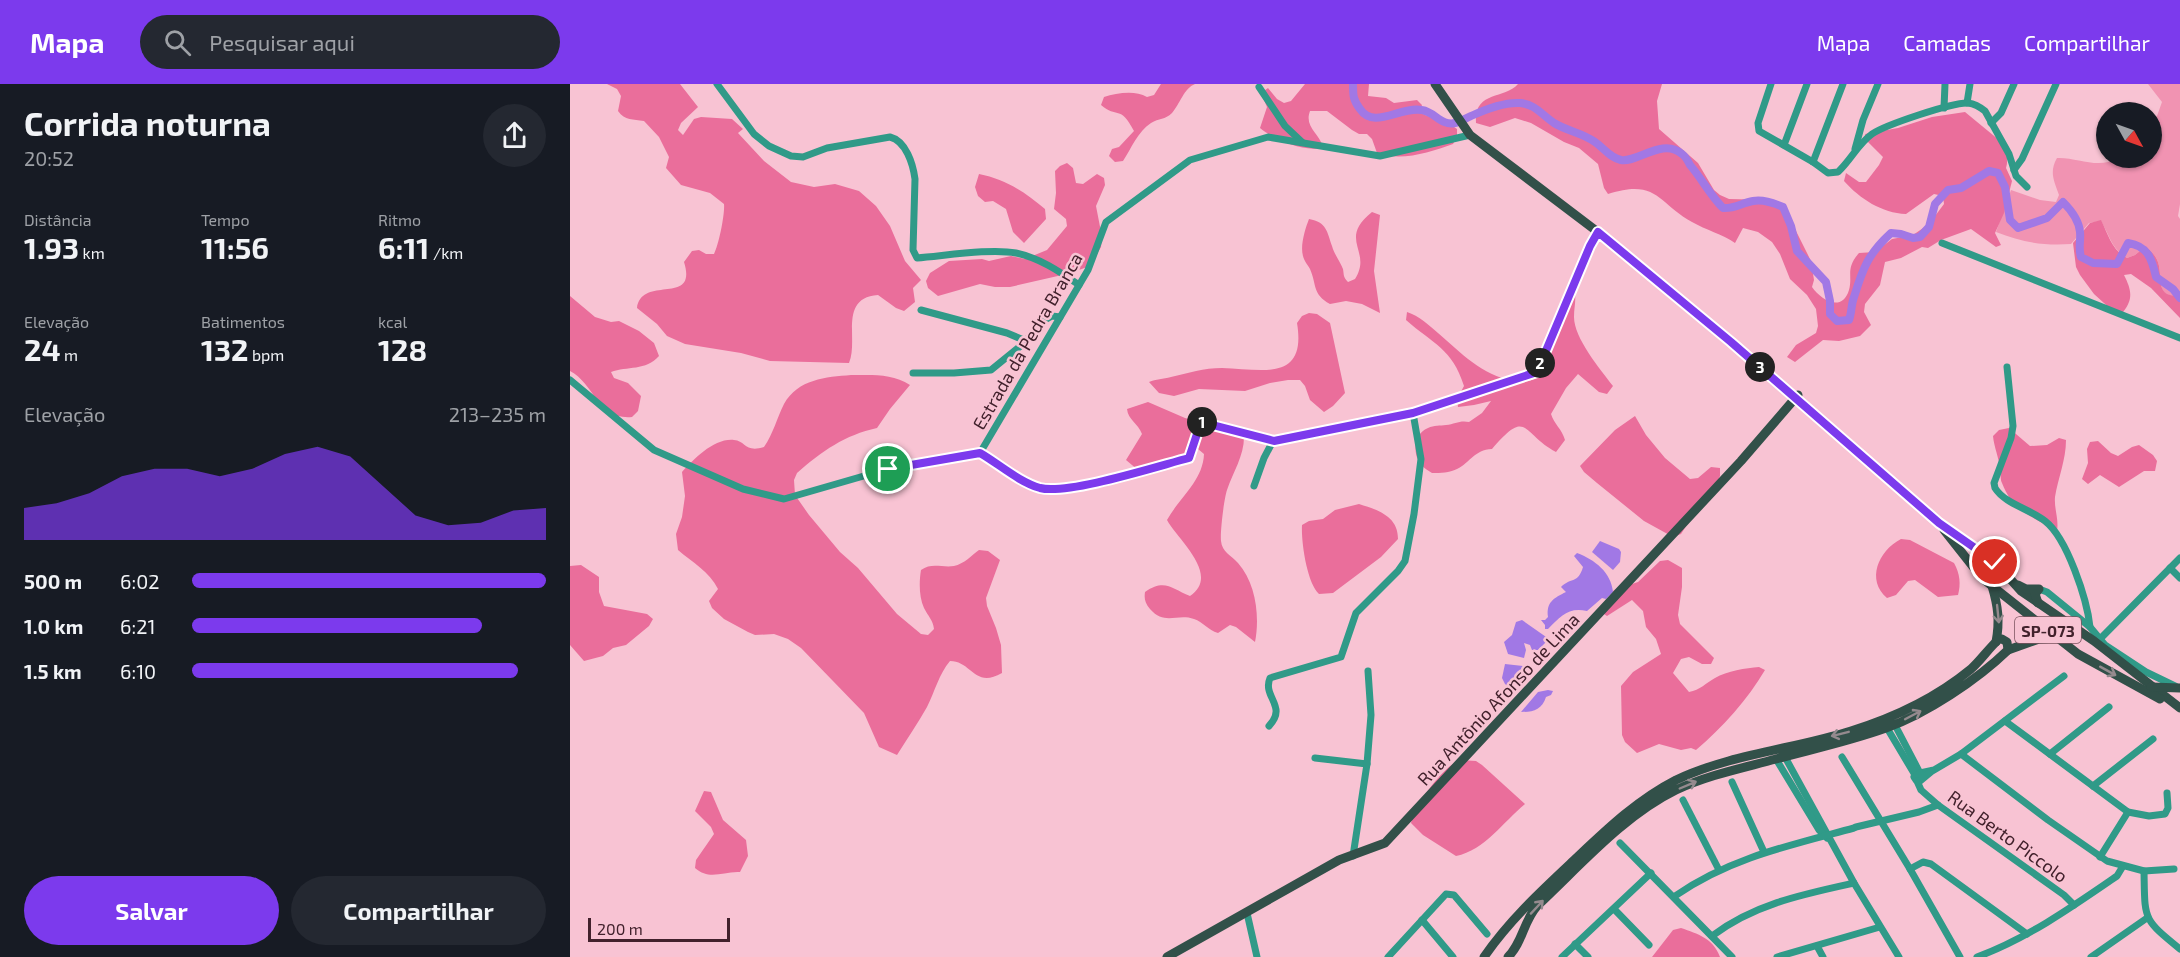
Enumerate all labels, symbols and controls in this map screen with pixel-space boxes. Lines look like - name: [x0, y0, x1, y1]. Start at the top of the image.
- search box: [140, 15, 560, 69]
- text: Mapa: [30, 25, 104, 59]
- icon: search: [161, 26, 194, 59]
- text: Pesquisar aqui: [209, 29, 355, 55]
- text: Mapa: [1817, 30, 1870, 55]
- text: Camadas: [1903, 30, 1991, 55]
- text: Compartilhar: [2024, 30, 2150, 55]
- north arrow: [2096, 102, 2162, 168]
- map controls: [2096, 102, 2162, 168]
- text: Corrida noturna: [24, 103, 271, 143]
- button: share: [483, 104, 546, 167]
- text: 20:52: [24, 146, 74, 170]
- text: Distância: [24, 210, 91, 229]
- text: Tempo: [201, 210, 249, 229]
- text: Ritmo: [378, 210, 421, 229]
- text: 1.93: [24, 229, 79, 265]
- text: 11:56: [201, 229, 269, 265]
- text: 6:11: [378, 229, 429, 265]
- text: km: [79, 243, 105, 262]
- text: /km: [429, 243, 463, 262]
- street label: Estrada da Pedra Branca: [967, 249, 1087, 433]
- text: Elevação: [24, 312, 89, 331]
- text: Batimentos: [201, 312, 285, 331]
- text: kcal: [378, 312, 407, 331]
- text: 24: [24, 331, 61, 367]
- text: 132: [201, 331, 248, 367]
- text: 128: [378, 331, 427, 367]
- text: m: [61, 345, 78, 364]
- text: bpm: [248, 345, 284, 364]
- pin: 2: [1525, 348, 1555, 378]
- pin: 3: [1745, 352, 1775, 382]
- text: 2: [1535, 353, 1545, 372]
- text: 3: [1755, 357, 1765, 376]
- text: Elevação: [24, 402, 105, 426]
- text: 213–235 m: [449, 402, 546, 426]
- pin: 1: [1187, 407, 1217, 437]
- text: 1: [1199, 412, 1205, 431]
- pin: [862, 443, 913, 494]
- icon: arrive: [871, 452, 904, 485]
- pin: [1969, 536, 2020, 587]
- icon: check: [1978, 545, 2011, 578]
- text: 500 m: [24, 569, 82, 593]
- text: 6:02: [120, 569, 159, 593]
- one-way arrow: [1993, 603, 2004, 623]
- street label: Rua Antônio Afonso de Lima: [1412, 608, 1584, 790]
- text: 1.0 km: [24, 614, 83, 638]
- text: 6:21: [120, 614, 155, 638]
- road number: SP-073: [2015, 617, 2081, 643]
- text: 1.5 km: [24, 659, 82, 683]
- text: 6:10: [120, 659, 156, 683]
- one-way arrow: [2099, 665, 2116, 677]
- one-way arrow: [1904, 709, 1922, 720]
- one-way arrow: [1830, 729, 1849, 741]
- one-way arrow: [1678, 779, 1696, 790]
- street label: Rua Berto Piccolo: [1944, 785, 2072, 887]
- button: Salvar: [24, 876, 279, 945]
- button: Compartilhar: [291, 876, 546, 945]
- one-way arrow: [1530, 900, 1544, 915]
- scale bar: [588, 915, 730, 942]
- text: 200 m: [597, 919, 643, 938]

